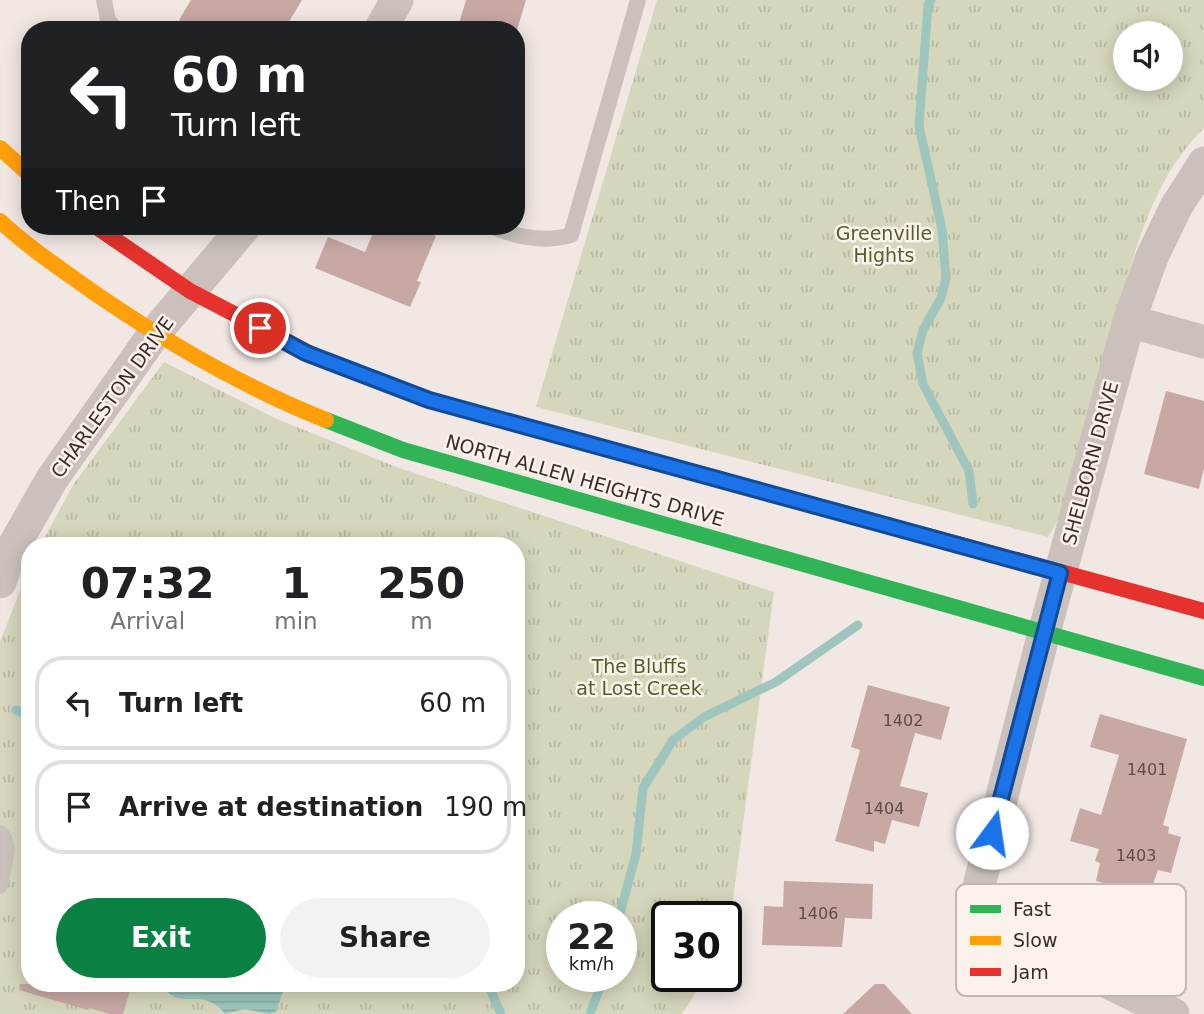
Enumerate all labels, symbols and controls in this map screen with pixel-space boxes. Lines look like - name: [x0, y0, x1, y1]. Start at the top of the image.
- map controls: [1113, 21, 1183, 91]
- button: sound: [1113, 21, 1183, 91]
- text: 60 m: [171, 47, 307, 104]
- icon: left: [56, 49, 147, 140]
- text: Turn left: [171, 106, 301, 144]
- icon: arrive: [135, 182, 173, 220]
- text: Then: [56, 186, 121, 216]
- park label: Greenville Hights: [836, 222, 932, 266]
- pin: [230, 298, 290, 358]
- icon: arrive: [241, 309, 279, 347]
- street label: CHARLESTON DRIVE: [46, 312, 178, 482]
- street label: SHELBORN DRIVE: [1058, 379, 1122, 547]
- street label: NORTH ALLEN HEIGHTS DRIVE: [443, 430, 727, 530]
- text: 07:32: [81, 559, 215, 608]
- text: 1: [281, 559, 311, 608]
- text: 250: [378, 559, 465, 608]
- text: Arrival: [110, 608, 185, 634]
- text: min: [274, 608, 318, 634]
- text: m: [410, 608, 433, 634]
- park label: The Bluffs at Lost Creek: [576, 655, 702, 699]
- icon: left: [60, 684, 98, 722]
- text: Turn left: [119, 688, 243, 718]
- text: 60 m: [419, 688, 486, 718]
- house number: 1402: [883, 711, 923, 730]
- house number: 1401: [1127, 760, 1167, 779]
- icon: arrive: [60, 788, 98, 826]
- text: Arrive at destination: [119, 792, 423, 822]
- text: 190 m: [444, 792, 527, 822]
- position arrow: [955, 796, 1029, 870]
- house number: 1404: [864, 799, 904, 818]
- house number: 1403: [1116, 846, 1156, 865]
- legend: [956, 884, 1186, 996]
- button: Exit: [56, 898, 266, 978]
- button: Share: [280, 898, 490, 978]
- text: Fast: [1013, 898, 1051, 920]
- speed limit sign: 30: [651, 901, 742, 992]
- house number: 1406: [798, 904, 838, 923]
- text: 22: [567, 917, 616, 957]
- text: Slow: [1013, 929, 1058, 951]
- text: km/h: [569, 953, 614, 974]
- text: Jam: [1012, 961, 1049, 983]

